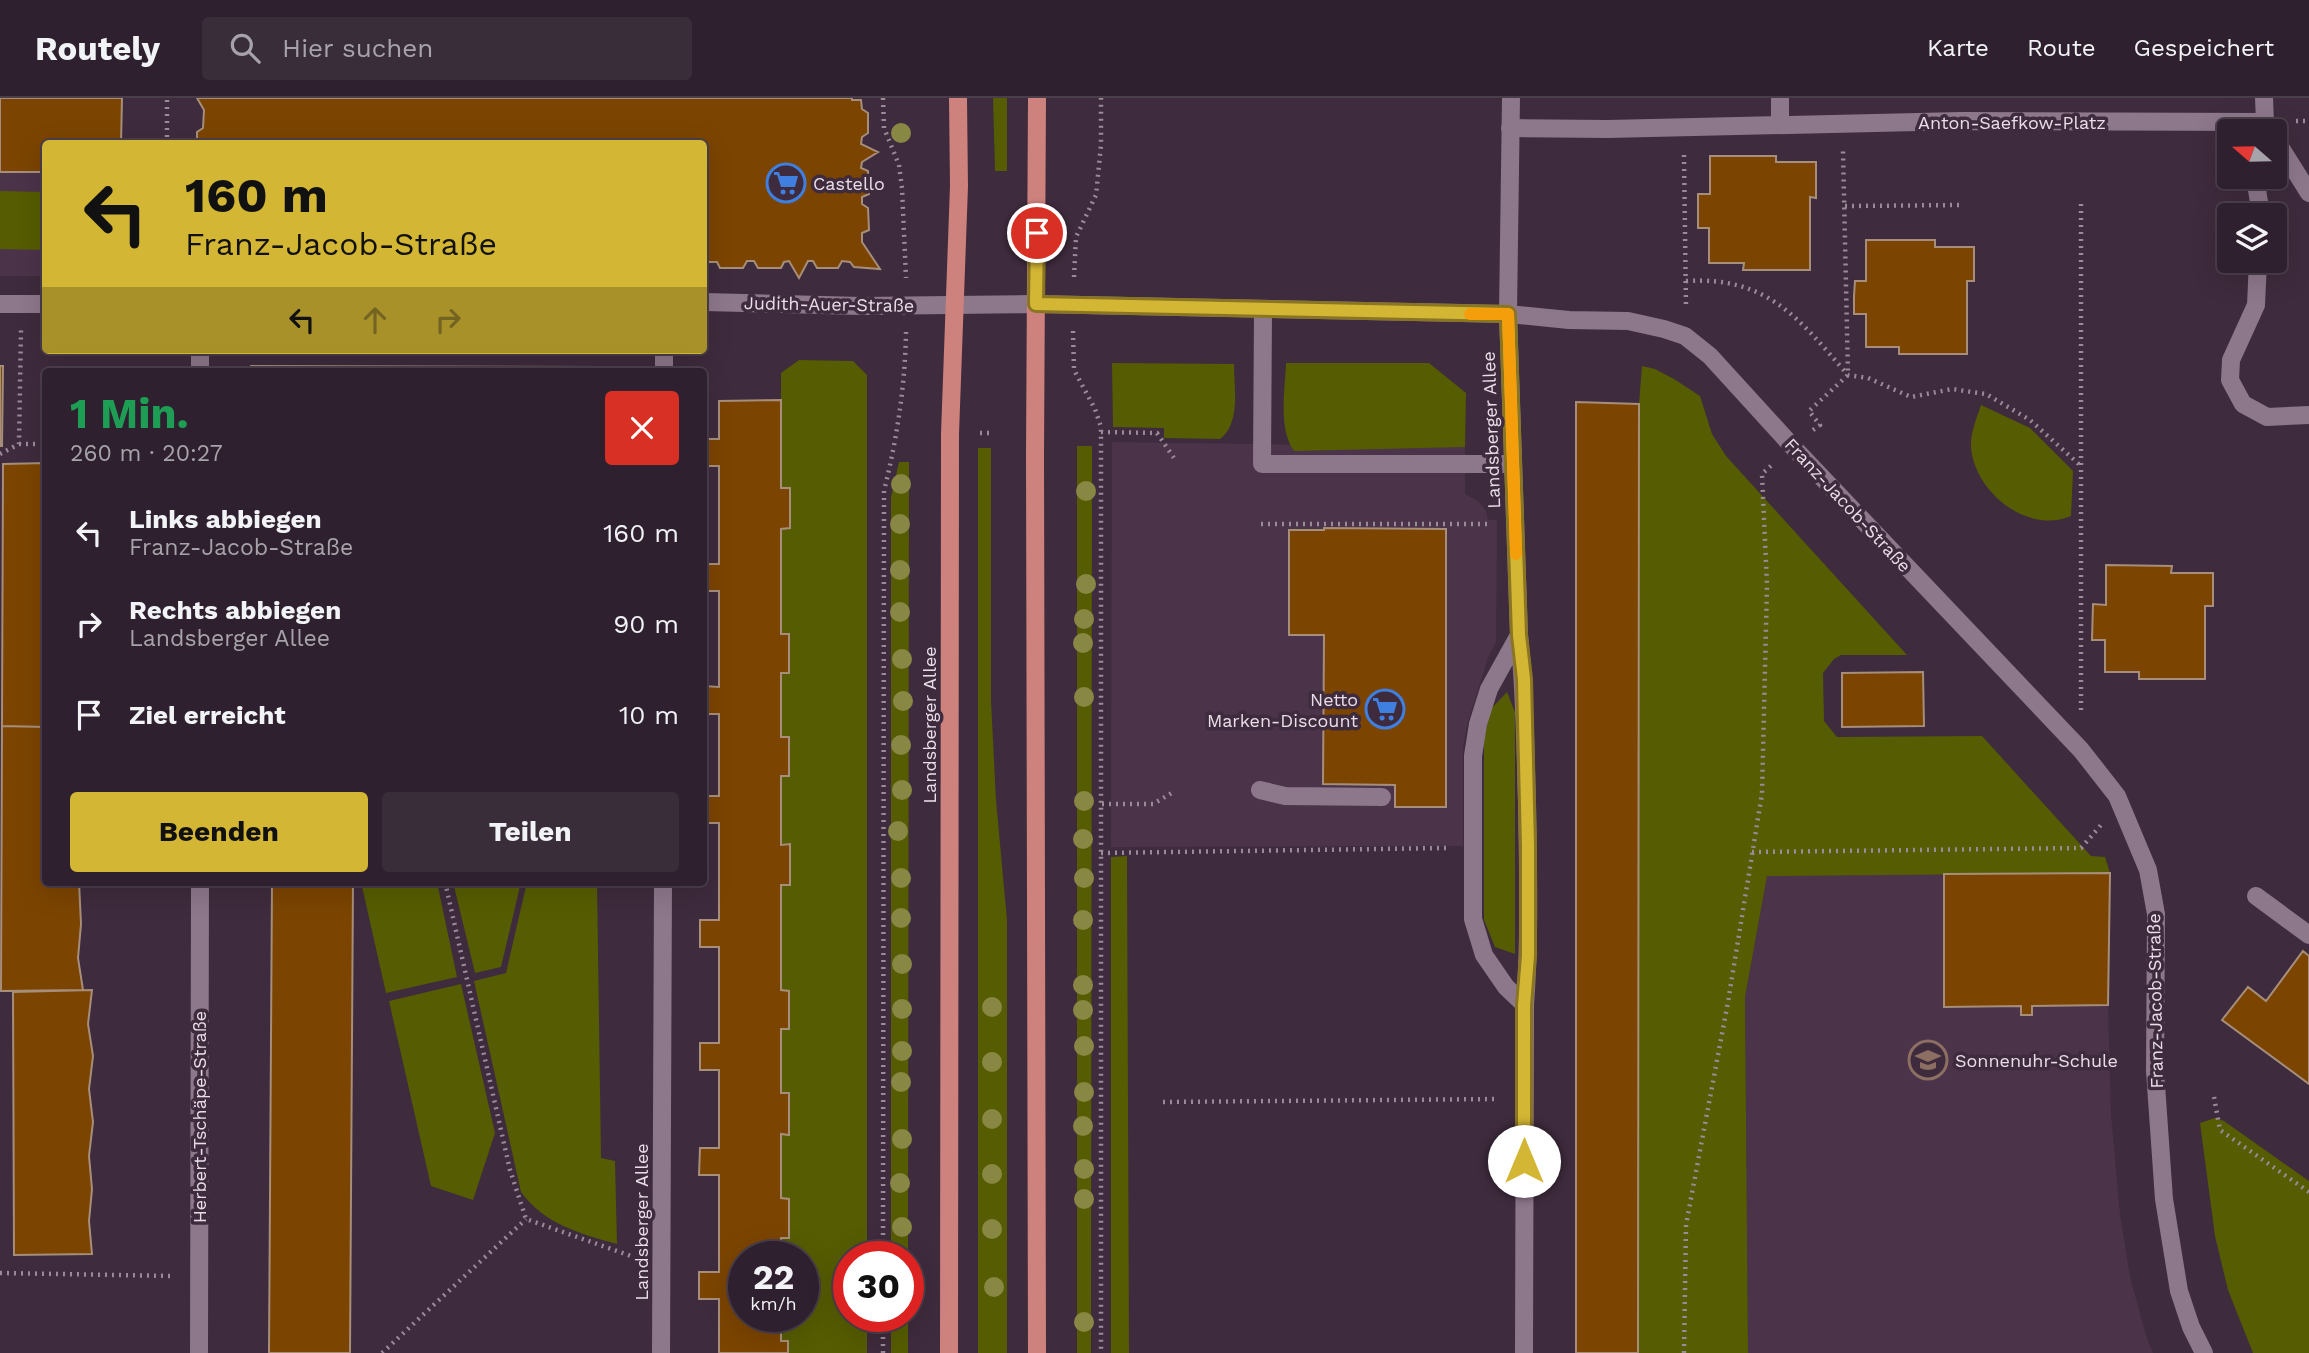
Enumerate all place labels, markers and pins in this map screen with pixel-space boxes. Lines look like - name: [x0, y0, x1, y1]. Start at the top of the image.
- supermarket icon: Castello: [765, 162, 807, 204]
- place label: Castello: [813, 173, 885, 194]
- pin: [1007, 203, 1067, 263]
- supermarket icon: Netto Marken-Discount: [1364, 688, 1406, 730]
- place label: Netto Marken-Discount: [1207, 689, 1358, 731]
- school or university icon: Sonnenuhr-Schule: [1907, 1039, 1949, 1081]
- place label: Sonnenuhr-Schule: [1955, 1050, 2118, 1071]

